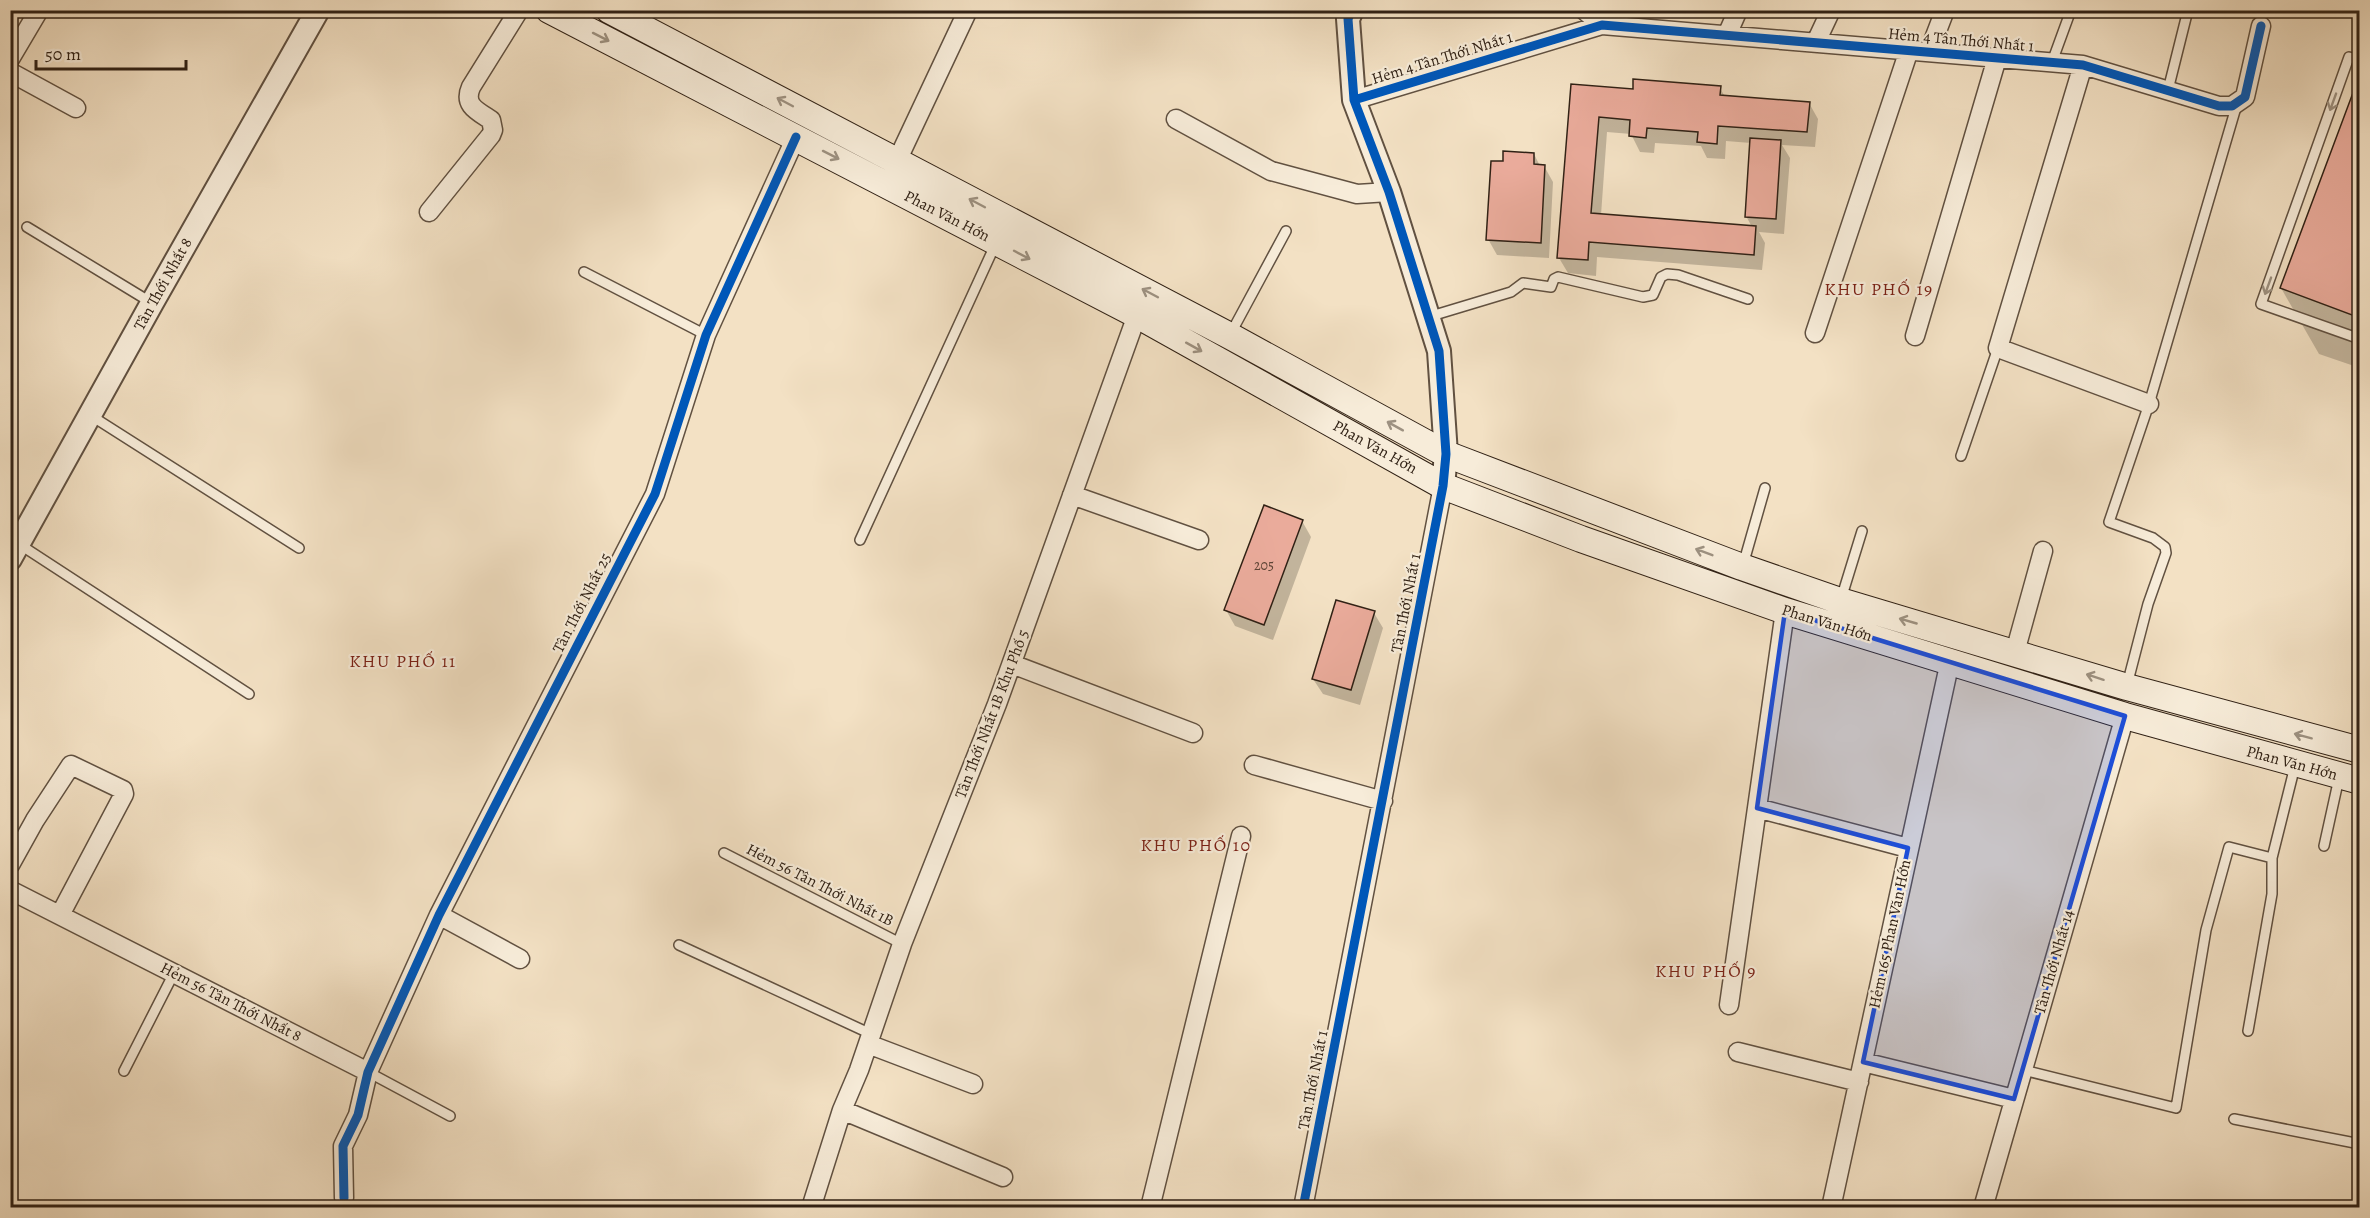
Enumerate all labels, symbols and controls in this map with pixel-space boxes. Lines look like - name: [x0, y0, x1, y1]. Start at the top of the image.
- street label: Hẻm 4 Tân Thới Nhất 1: [1887, 23, 2035, 57]
- street label: Hẻm 4 Tân Thới Nhất 1: [1369, 26, 1516, 90]
- one-way arrow: [592, 32, 610, 43]
- scale bar: [36, 33, 186, 71]
- text: 50 m: [45, 42, 81, 66]
- one-way arrow: [2327, 92, 2338, 111]
- one-way arrow: [777, 96, 795, 108]
- one-way arrow: [821, 150, 839, 162]
- street label: Phan Văn Hớn: [900, 185, 994, 247]
- one-way arrow: [968, 196, 986, 208]
- street label: Tân Thới Nhất 8: [128, 234, 198, 334]
- one-way arrow: [1013, 250, 1031, 261]
- one-way arrow: [2261, 276, 2272, 294]
- district label: KHU PHỐ 19: [1824, 277, 1934, 301]
- one-way arrow: [1141, 287, 1159, 298]
- one-way arrow: [1185, 341, 1202, 353]
- street label: Phan Văn Hớn: [1329, 415, 1421, 479]
- one-way arrow: [1387, 420, 1404, 432]
- one-way arrow: [1695, 546, 1713, 557]
- street label: Tân Thới Nhất 25: [547, 549, 617, 657]
- street label: Tân Thới Nhất 1: [1386, 551, 1426, 654]
- house number: 205: [1254, 556, 1274, 575]
- street label: Phan Văn Hớn: [1779, 599, 1875, 647]
- one-way arrow: [1899, 615, 1918, 626]
- street label: Tân Thới Nhất 1B Khu Phố 5: [950, 626, 1034, 802]
- district label: KHU PHỐ 11: [349, 649, 457, 673]
- one-way arrow: [2086, 671, 2105, 682]
- one-way arrow: [2294, 730, 2313, 741]
- street label: Phan Văn Hớn: [2244, 740, 2340, 786]
- district label: KHU PHỐ 10: [1141, 833, 1251, 857]
- street label: Hẻm 56 Tân Thới Nhất 1B: [742, 838, 898, 932]
- street label: Hẻm 165 Phan Văn Hớn: [1863, 857, 1917, 1010]
- street label: Tân Thới Nhất 14: [2029, 907, 2079, 1017]
- street label: Hẻm 56 Tân Thới Nhất 8: [157, 957, 305, 1047]
- district label: KHU PHỐ 9: [1655, 959, 1757, 983]
- street label: Tân Thới Nhất 1: [1293, 1028, 1333, 1131]

